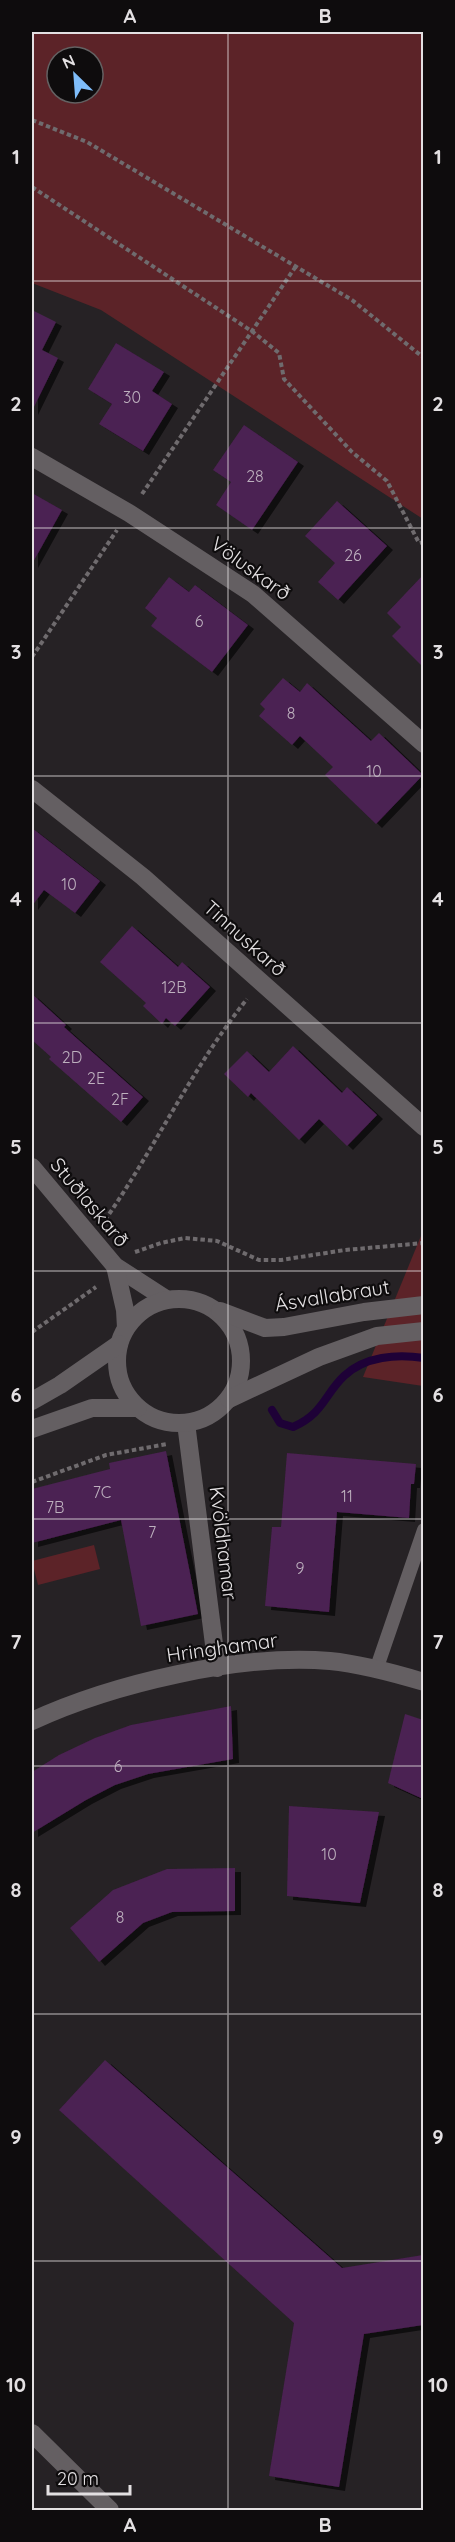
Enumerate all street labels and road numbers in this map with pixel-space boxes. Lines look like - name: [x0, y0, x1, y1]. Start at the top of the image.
- street label: Völuskarð: [206, 531, 296, 605]
- street label: Tinnuskarð: [199, 895, 291, 981]
- street label: Stuðlaskarð: [45, 1152, 135, 1252]
- street label: Ásvallabraut: [273, 1274, 391, 1316]
- street label: Kvöldhamar: [205, 1485, 243, 1601]
- street label: Hringhamar: [165, 1627, 279, 1667]

